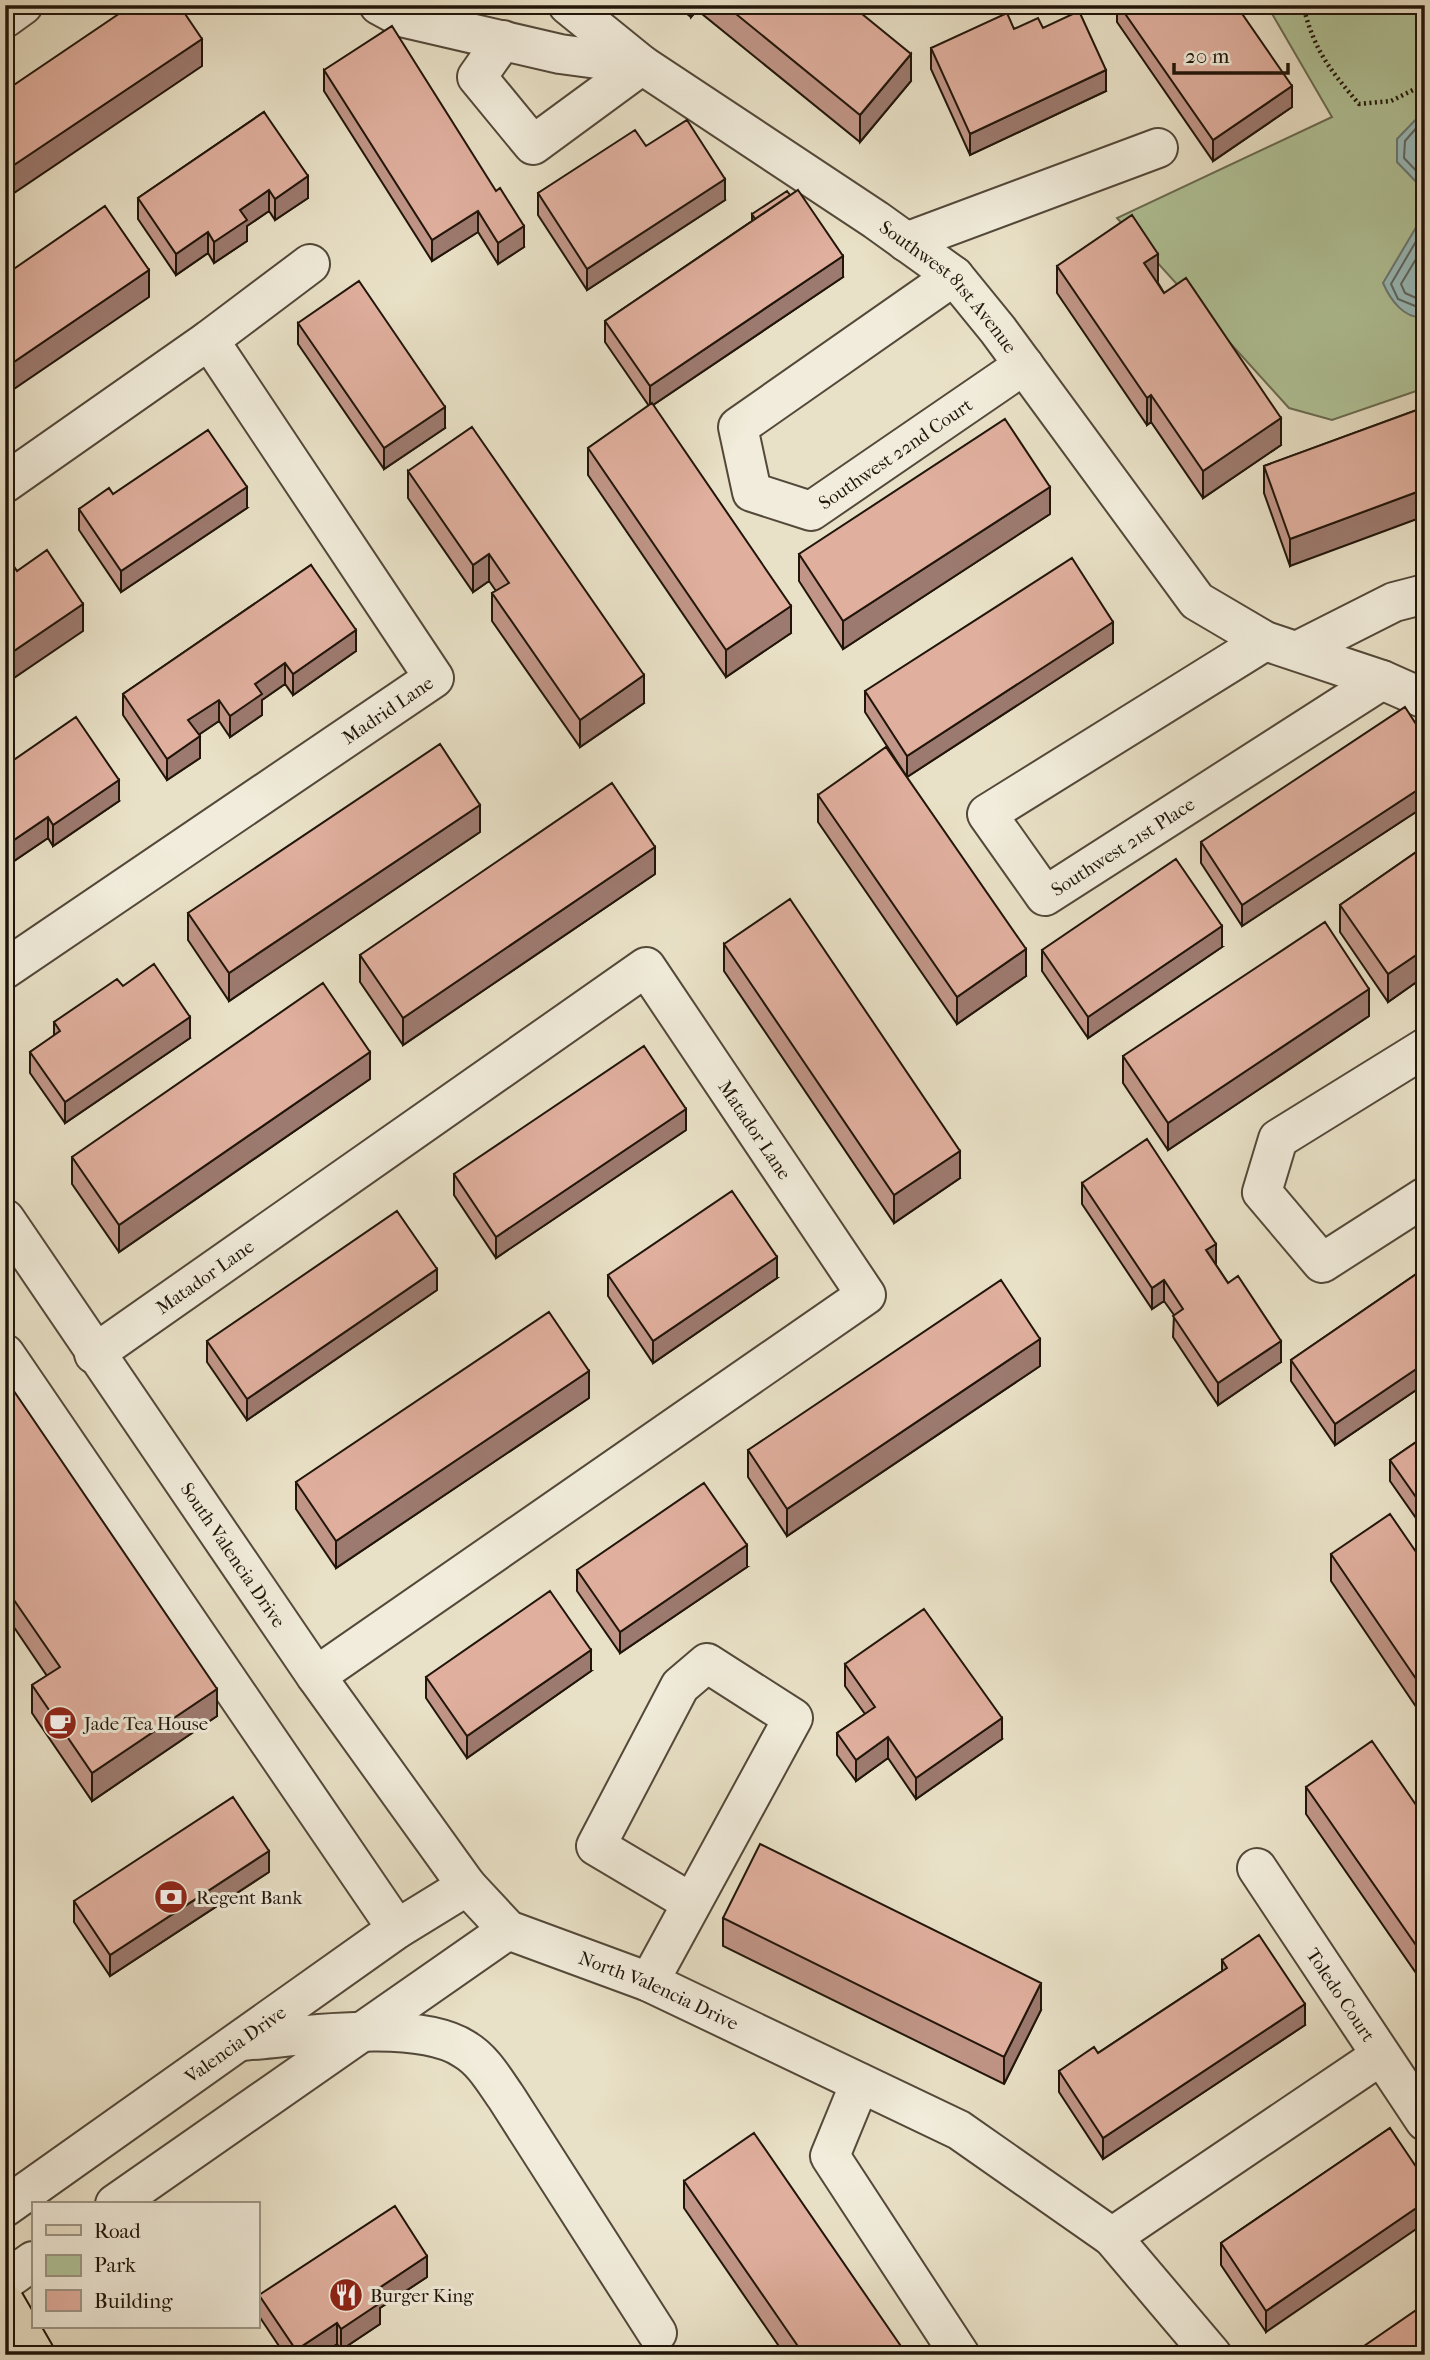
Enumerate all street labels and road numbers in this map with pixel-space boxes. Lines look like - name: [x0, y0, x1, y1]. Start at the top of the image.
- street label: Southwest 81st Avenue: [875, 216, 1021, 358]
- street label: Southwest 22nd Court: [815, 394, 977, 514]
- street label: Madrid Lane: [338, 672, 438, 749]
- street label: Southwest 21st Place: [1047, 793, 1199, 901]
- street label: Matador Lane: [713, 1077, 795, 1184]
- street label: Matador Lane: [152, 1235, 258, 1319]
- street label: South Valencia Drive: [176, 1479, 290, 1632]
- street label: Toledo Court: [1301, 1944, 1379, 2046]
- street label: North Valencia Drive: [576, 1947, 742, 2035]
- street label: Valencia Drive: [180, 2001, 290, 2089]

